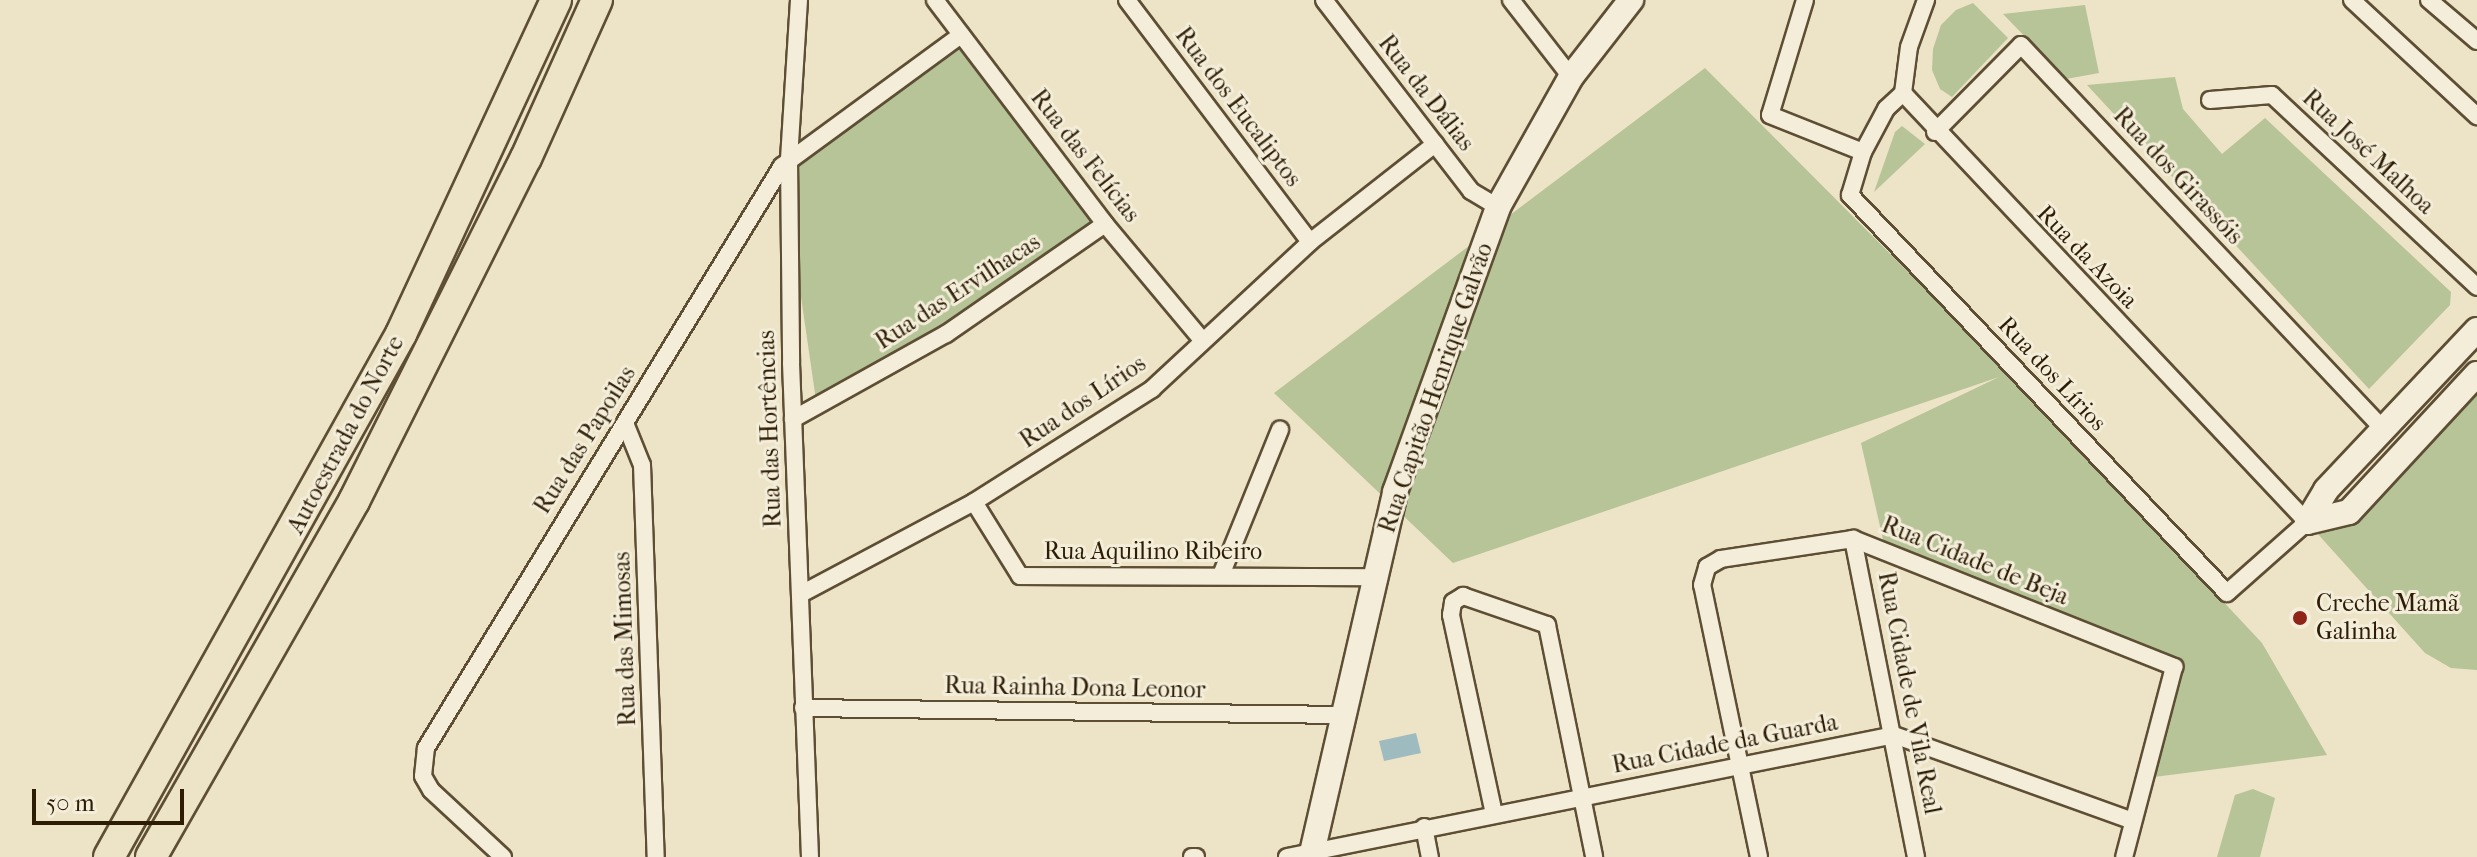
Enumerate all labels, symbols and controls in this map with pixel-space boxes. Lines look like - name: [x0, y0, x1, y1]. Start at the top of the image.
- street label: Rua dos Eucaliptos: [1169, 22, 1307, 192]
- street label: Rua da Dálias: [1372, 29, 1480, 157]
- street label: Rua das Felícias: [1024, 84, 1146, 228]
- street label: Rua José Malhoa: [2296, 84, 2440, 220]
- street label: Rua dos Girassóis: [2107, 101, 2249, 251]
- street label: Rua da Azoia: [2031, 199, 2143, 315]
- street label: Rua das Ervilhacas: [870, 228, 1046, 356]
- street label: Rua Capitão Henrique Galvão: [1373, 239, 1499, 537]
- street label: Rua dos Lírios: [1992, 311, 2112, 437]
- street label: Rua das Hortências: [752, 330, 788, 528]
- street label: Autoestrada do Norte: [282, 331, 410, 539]
- street label: Rua dos Lírios: [1015, 349, 1151, 455]
- street label: Rua das Papoilas: [528, 361, 642, 519]
- street label: Rua Cidade de Beja: [1877, 510, 2073, 612]
- street label: Rua Aquilino Ribeiro: [1044, 538, 1262, 566]
- street label: Rua das Mimosas: [608, 551, 642, 727]
- street label: Rua Cidade de Vila Real: [1871, 569, 1947, 817]
- place label: Creche Mamã Galinha: [2316, 590, 2459, 646]
- marker: Creche Mamã Galinha: [2291, 609, 2309, 627]
- street label: Rua Rainha Dona Leonor: [944, 671, 1206, 705]
- street label: Rua Cidade da Guarda: [1610, 708, 1840, 780]
- scale bar: [36, 773, 188, 823]
- text: 50 m: [46, 789, 95, 817]

